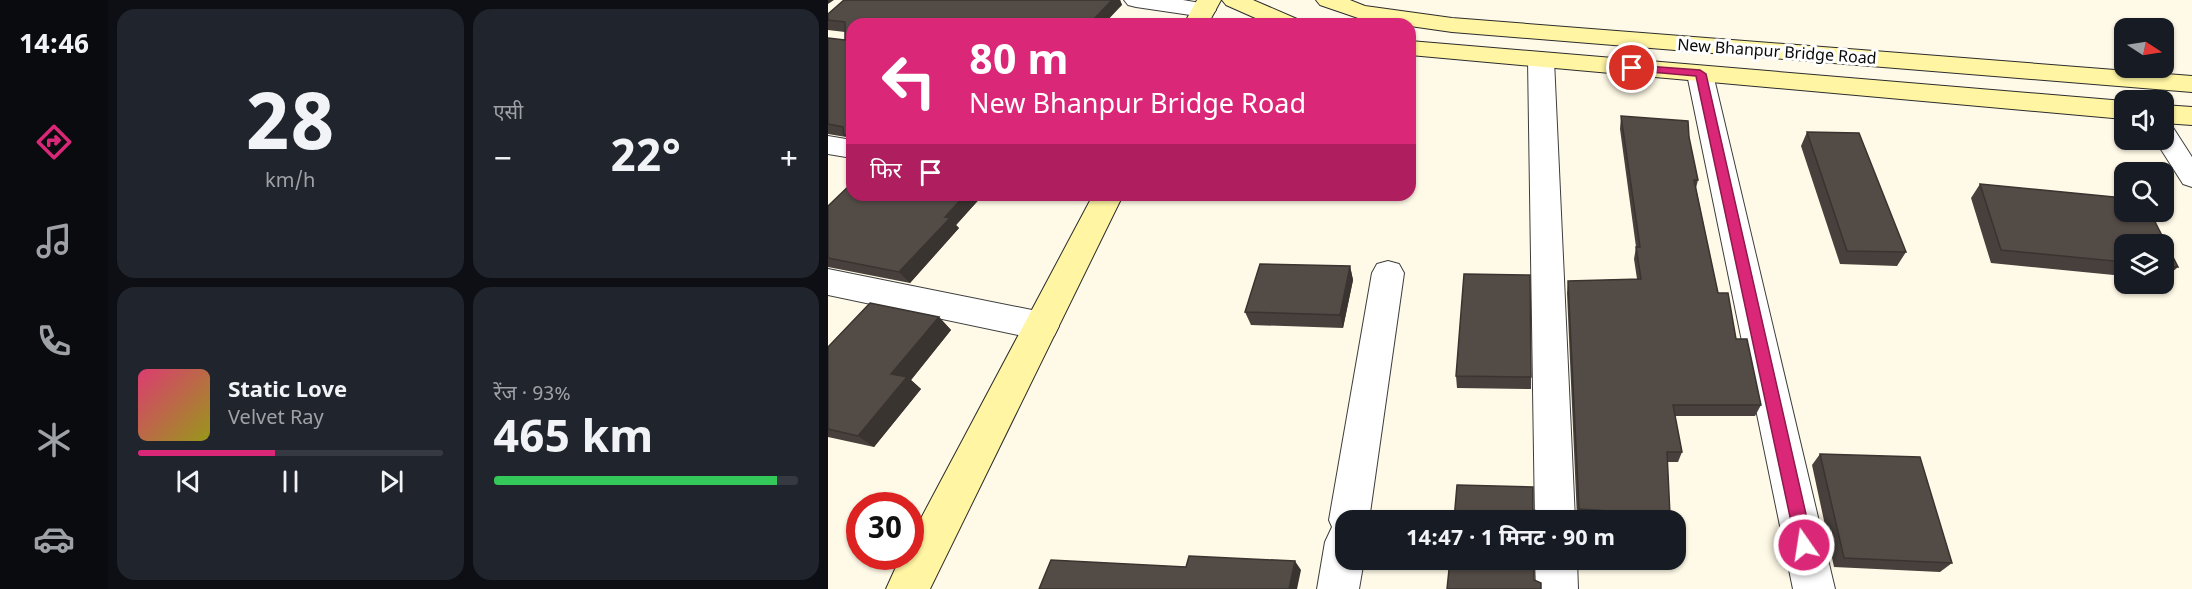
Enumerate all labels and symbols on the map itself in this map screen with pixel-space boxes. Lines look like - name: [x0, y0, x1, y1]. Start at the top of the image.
- north arrow: [2114, 18, 2174, 78]
- street label: New Bhanpur Bridge Road: [1676, 36, 1877, 71]
- pin: [1606, 42, 1657, 93]
- speed limit sign: 30: [846, 492, 924, 570]
- position arrow: [1772, 513, 1836, 577]

